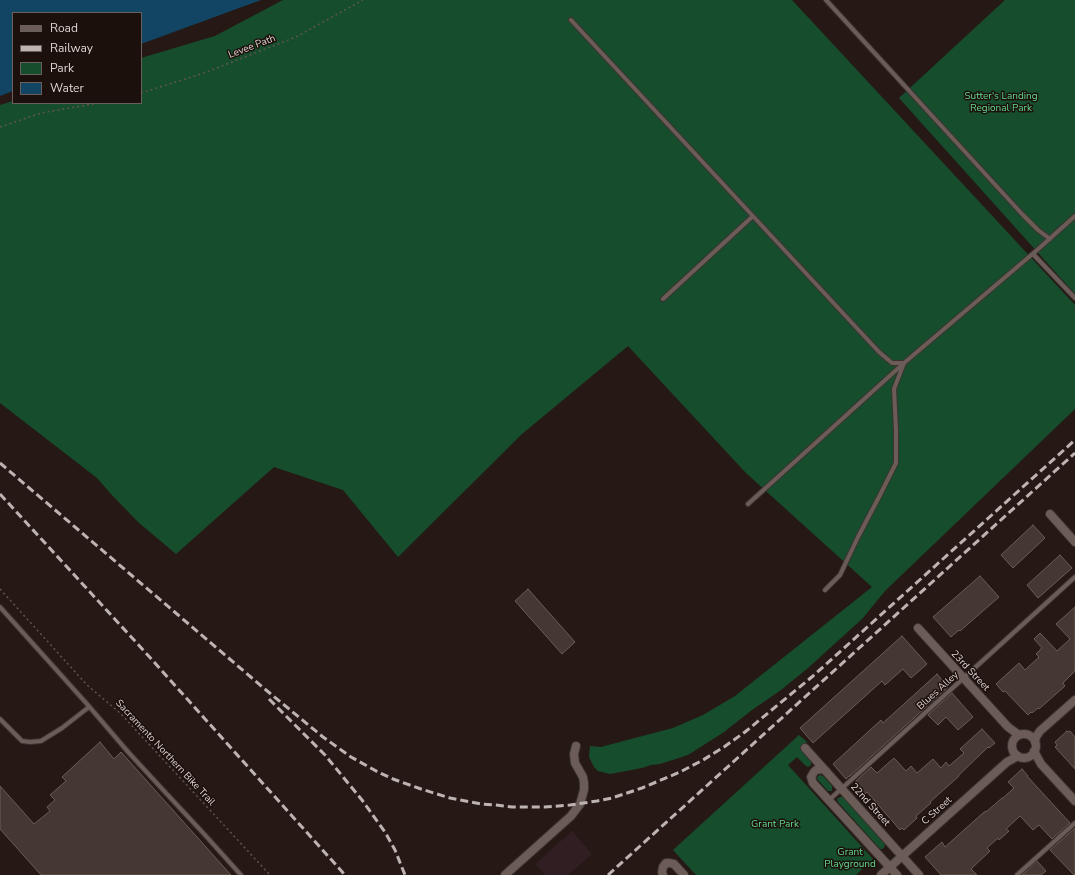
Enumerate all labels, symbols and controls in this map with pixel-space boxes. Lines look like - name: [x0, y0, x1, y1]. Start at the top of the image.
- legend: [12, 12, 142, 104]
- text: Road: [50, 20, 78, 36]
- street label: Levee Path: [227, 33, 277, 61]
- text: Railway: [50, 40, 93, 56]
- text: Park: [50, 60, 74, 76]
- text: Water: [50, 80, 84, 96]
- park label: Sutter's Landing Regional Park: [964, 91, 1038, 114]
- street label: 23rd Street: [948, 648, 992, 694]
- street label: Blues Alley: [915, 669, 961, 713]
- street label: Sacramento Northern Bike Trail: [113, 698, 217, 808]
- street label: 22nd Street: [848, 781, 892, 829]
- street label: C Street: [919, 794, 955, 828]
- park label: Grant Park: [751, 819, 799, 831]
- park label: Grant Playground: [824, 847, 876, 870]

